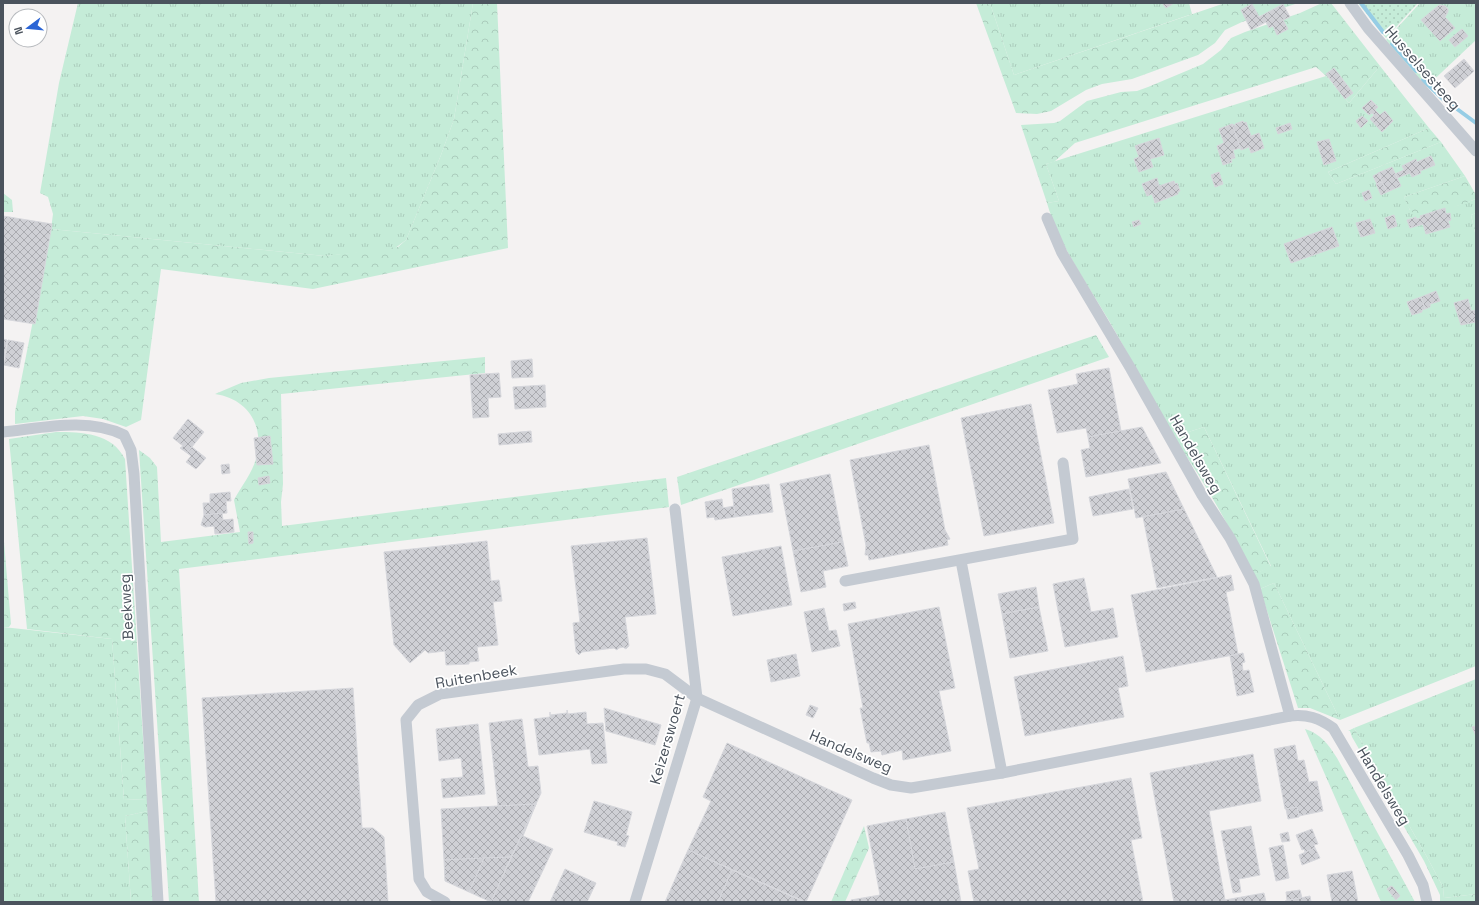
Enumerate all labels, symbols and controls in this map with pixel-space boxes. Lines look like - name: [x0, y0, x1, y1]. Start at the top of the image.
- north arrow: [8, 8, 48, 48]
- street label: Husselsesteeg: [1381, 22, 1465, 114]
- text: N: [11, 25, 26, 36]
- street label: Handelsweg: [1166, 411, 1226, 497]
- street label: Beekweg: [115, 573, 137, 641]
- street label: Ruitenbeek: [434, 659, 518, 693]
- street label: Keizerswoert: [645, 691, 689, 787]
- street label: Handelsweg: [807, 725, 895, 777]
- street label: Handelsweg: [1353, 743, 1415, 829]

